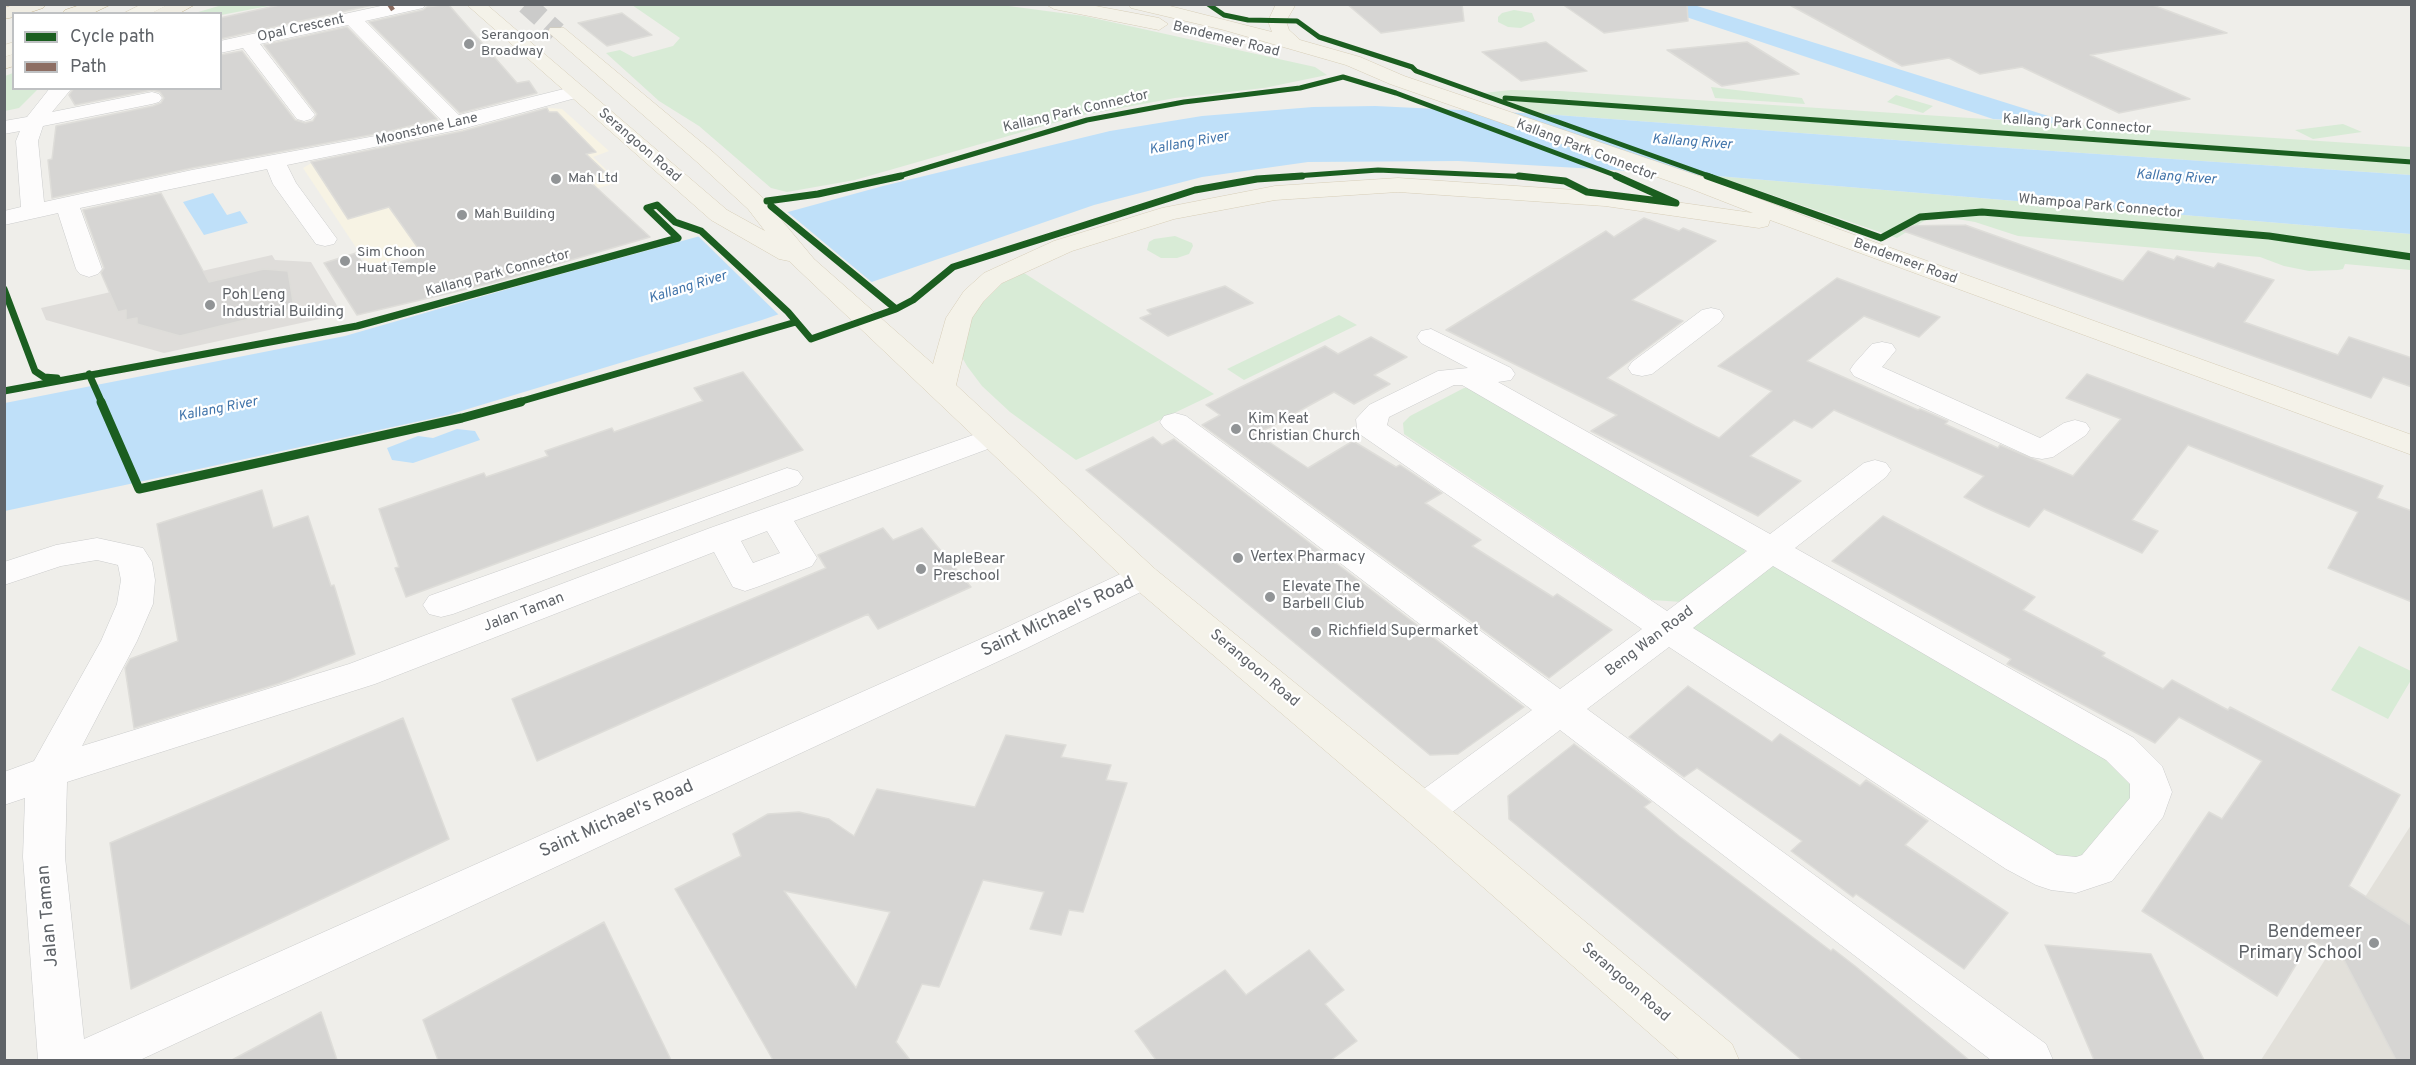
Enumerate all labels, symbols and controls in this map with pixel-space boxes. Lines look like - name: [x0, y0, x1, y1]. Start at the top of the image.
- legend: [12, 12, 222, 90]
- street label: Opal Crescent: [256, 12, 346, 46]
- street label: Bendemeer Road: [1171, 19, 1281, 61]
- text: Cycle path: [70, 26, 155, 49]
- place label: Serangoon Broadway: [481, 28, 549, 60]
- marker: Serangoon Broadway: [462, 37, 476, 51]
- text: Path: [70, 56, 107, 79]
- street label: Kallang Park Connector: [1002, 87, 1150, 137]
- street label: Serangoon Road: [594, 106, 684, 186]
- street label: Moonstone Lane: [374, 110, 480, 150]
- street label: Kallang Park Connector: [2002, 111, 2152, 139]
- street label: Kallang Park Connector: [1514, 117, 1658, 185]
- water label: Kallang River: [1148, 129, 1230, 159]
- water label: Kallang River: [1651, 132, 1733, 154]
- water label: Kallang River: [2135, 167, 2217, 189]
- place label: Mah Ltd: [568, 171, 618, 187]
- marker: Mah Ltd: [549, 172, 563, 186]
- street label: Whampoa Park Connector: [2017, 191, 2183, 223]
- place label: Mah Building: [474, 207, 555, 223]
- marker: Mah Building: [455, 208, 469, 222]
- street label: Bendemeer Road: [1851, 235, 1959, 289]
- place label: Sim Choon Huat Temple: [357, 245, 436, 278]
- street label: Kallang Park Connector: [424, 247, 572, 301]
- marker: Sim Choon Huat Temple: [338, 254, 352, 268]
- water label: Kallang River: [647, 268, 729, 308]
- place label: Poh Leng Industrial Building: [222, 287, 344, 322]
- marker: Poh Leng Industrial Building: [203, 298, 217, 312]
- water label: Kallang River: [177, 394, 259, 426]
- place label: Kim Keat Christian Church: [1248, 411, 1360, 446]
- marker: Kim Keat Christian Church: [1229, 422, 1243, 436]
- place label: Vertex Pharmacy: [1250, 549, 1365, 567]
- place label: MapleBear Preschool: [933, 551, 1005, 586]
- marker: Vertex Pharmacy: [1231, 551, 1245, 565]
- marker: MapleBear Preschool: [914, 562, 928, 576]
- street label: Saint Michael's Road: [978, 573, 1138, 663]
- place label: Elevate The Barbell Club: [1282, 579, 1364, 614]
- street label: Jalan Taman: [481, 589, 567, 637]
- marker: Elevate The Barbell Club: [1263, 590, 1277, 604]
- street label: Beng Wan Road: [1602, 603, 1698, 681]
- place label: Richfield Supermarket: [1328, 623, 1478, 641]
- marker: Richfield Supermarket: [1309, 625, 1323, 639]
- street label: Serangoon Road: [1206, 626, 1302, 712]
- street label: Saint Michael's Road: [537, 776, 697, 864]
- street label: Jalan Taman: [34, 864, 64, 968]
- place label: Bendemeer Primary School: [2238, 922, 2362, 964]
- marker: Bendemeer Primary School: [2367, 936, 2381, 950]
- street label: Serangoon Road: [1577, 940, 1673, 1026]

